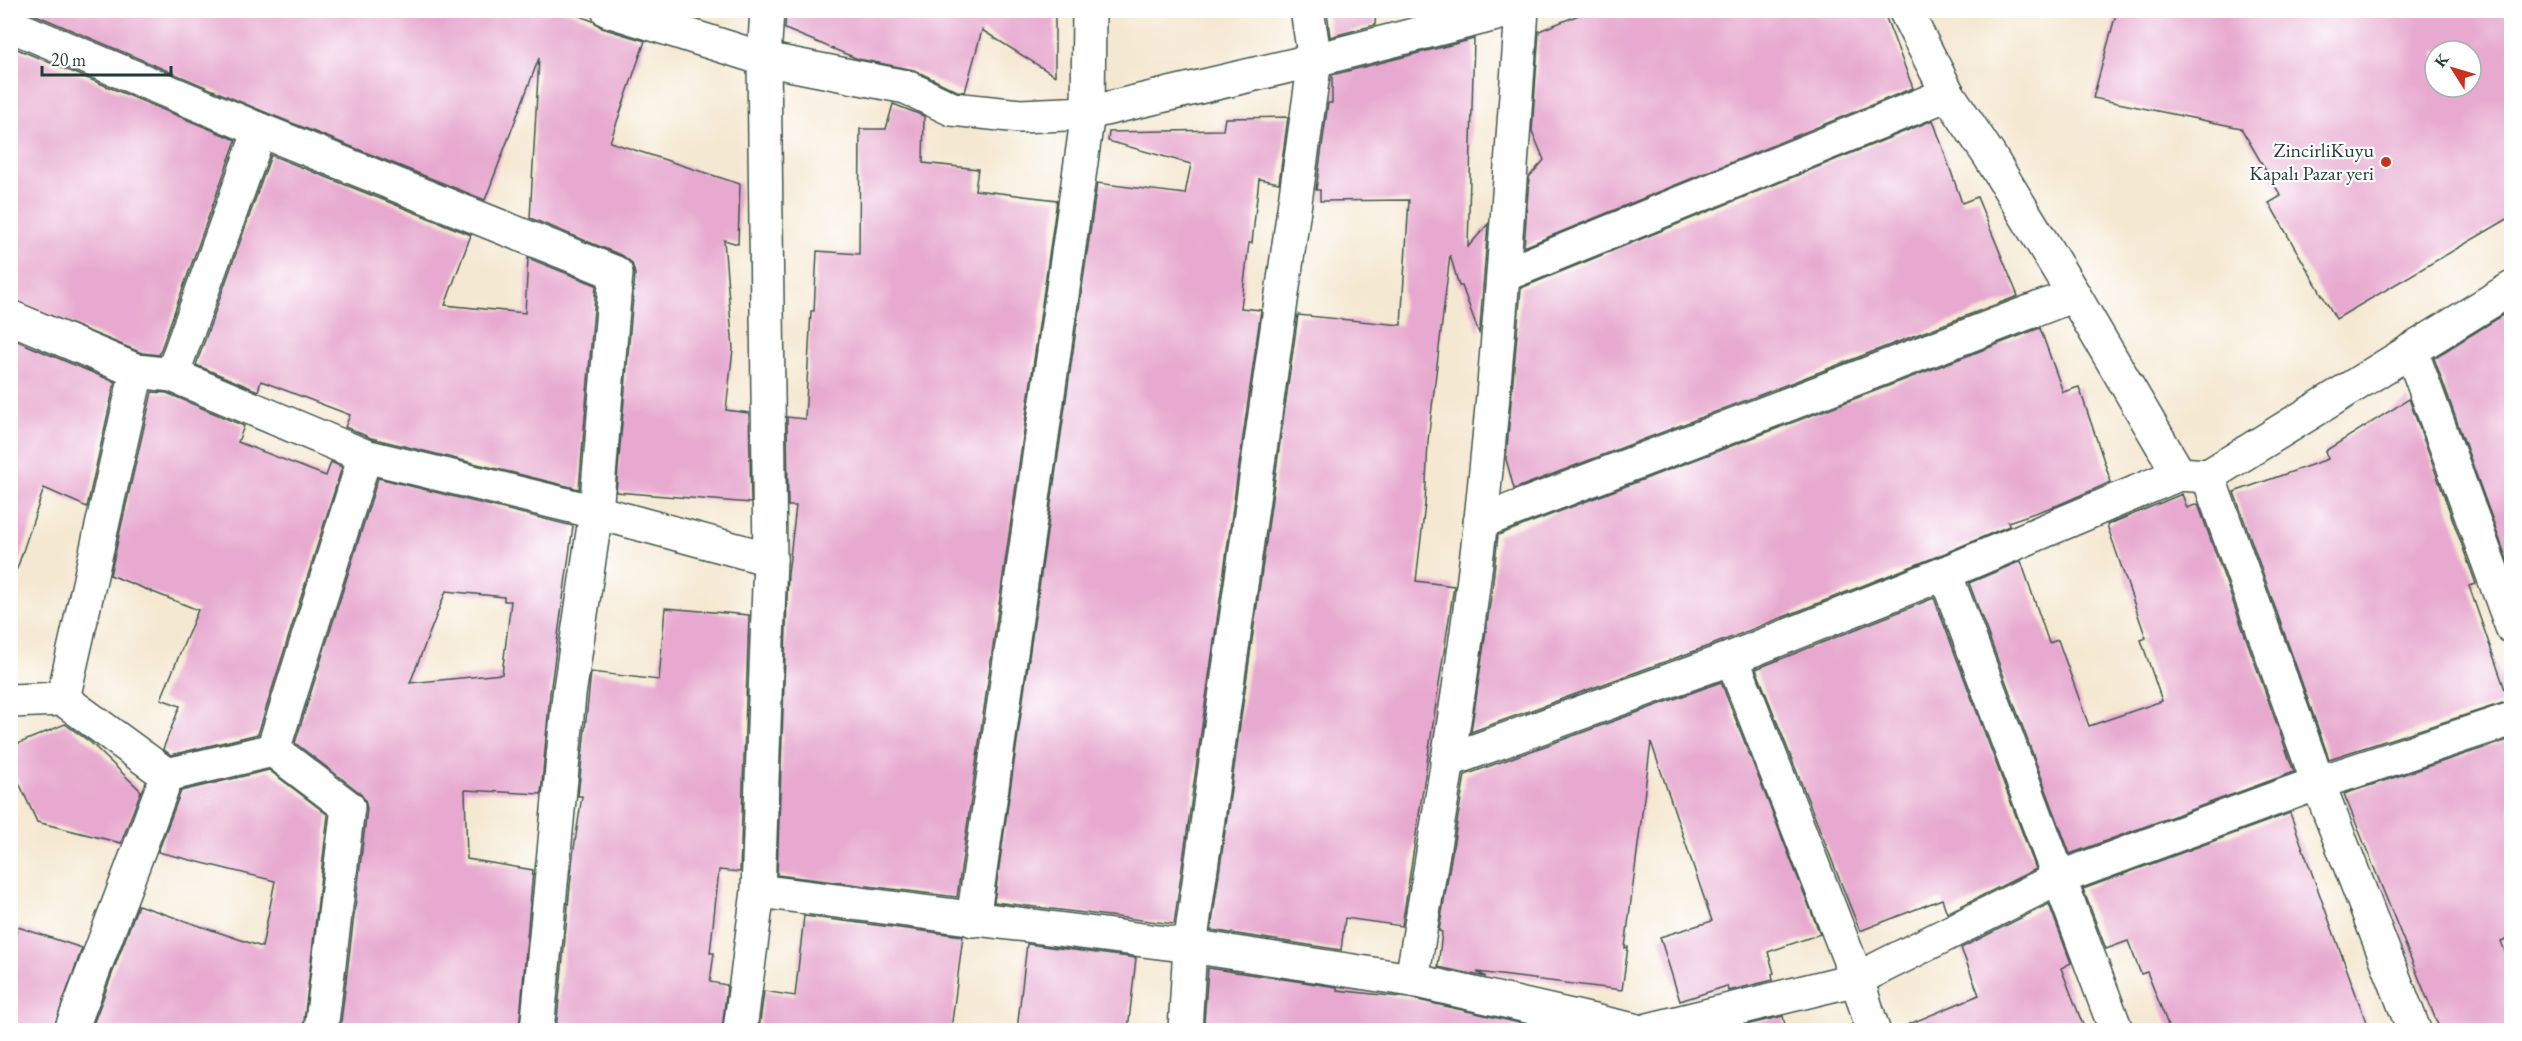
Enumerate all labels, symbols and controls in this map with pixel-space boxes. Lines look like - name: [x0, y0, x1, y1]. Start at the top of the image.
- scale bar: [42, 39, 171, 77]
- north arrow: [2423, 39, 2483, 99]
- text: 20 m: [51, 48, 86, 71]
- text: K: [2429, 48, 2454, 71]
- place label: ZincirliKuyu Kapalı Pazar yeri: [2249, 137, 2374, 186]
- marker: ZincirliKuyu Kapalı Pazar yeri: [2379, 155, 2393, 169]

